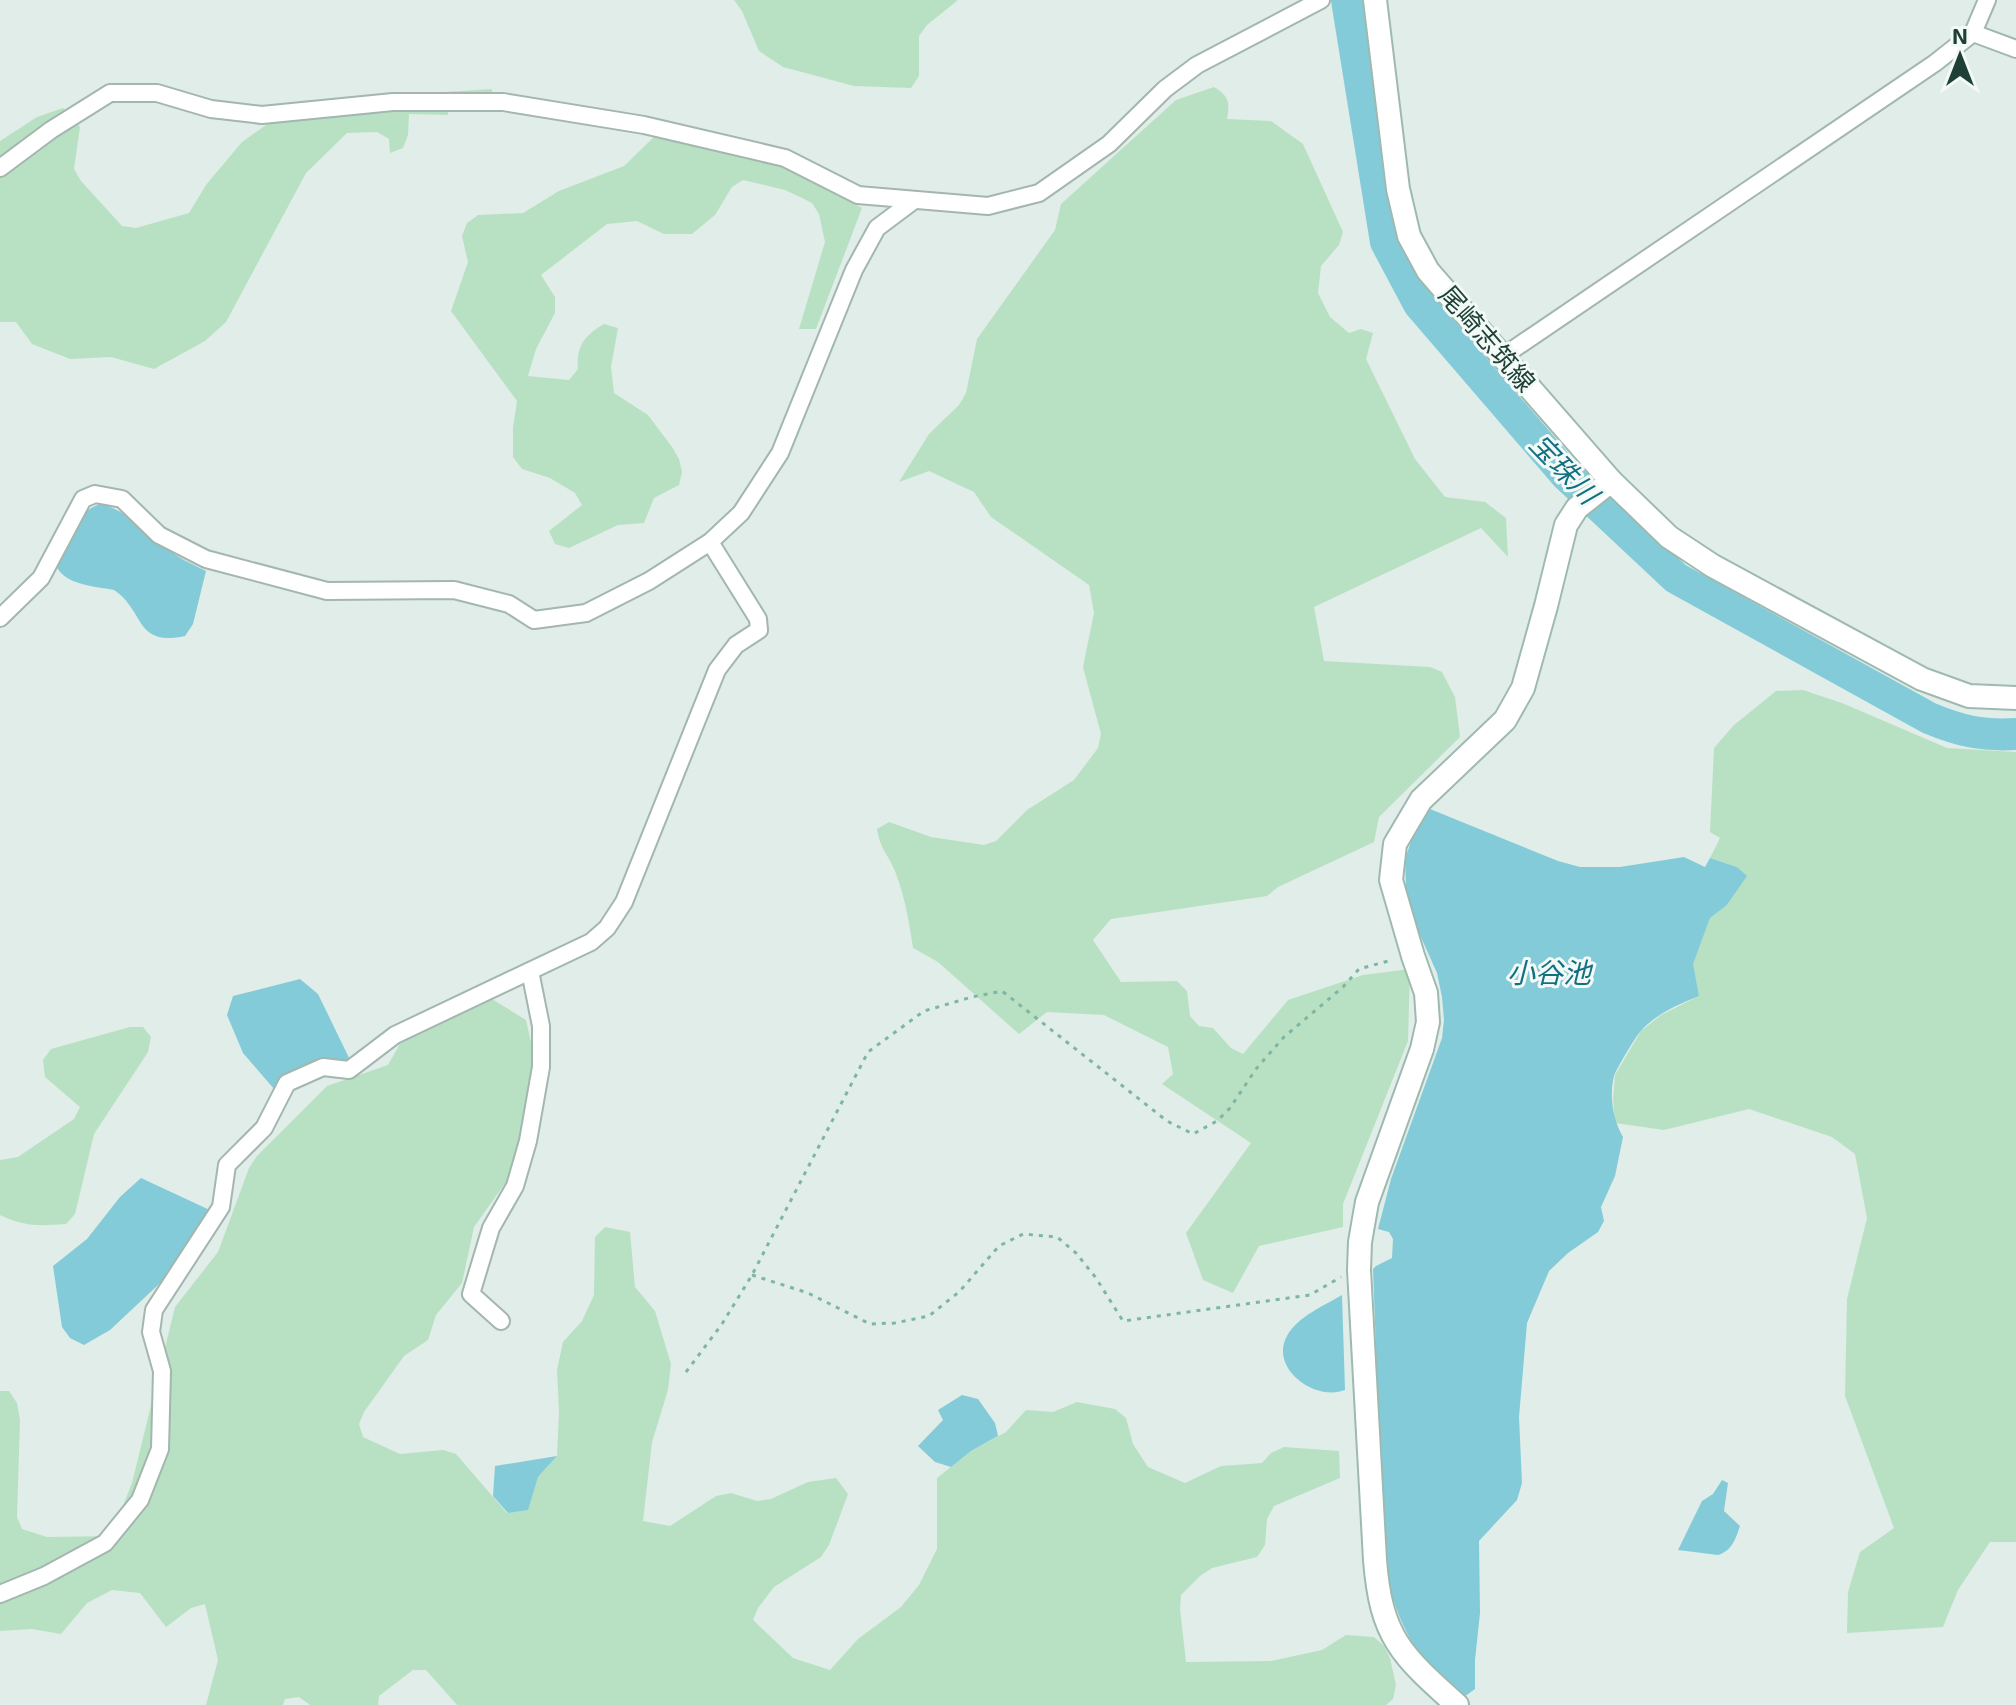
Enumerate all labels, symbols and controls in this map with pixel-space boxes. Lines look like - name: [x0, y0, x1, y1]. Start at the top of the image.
- north arrow: [1920, 16, 2000, 96]
- text: N: [1952, 22, 1968, 48]
- street label: 尾崎志筑線: [1434, 279, 1542, 397]
- water label: 宝珠川: [1523, 426, 1608, 512]
- water label: 小谷池: [1507, 955, 1594, 989]

